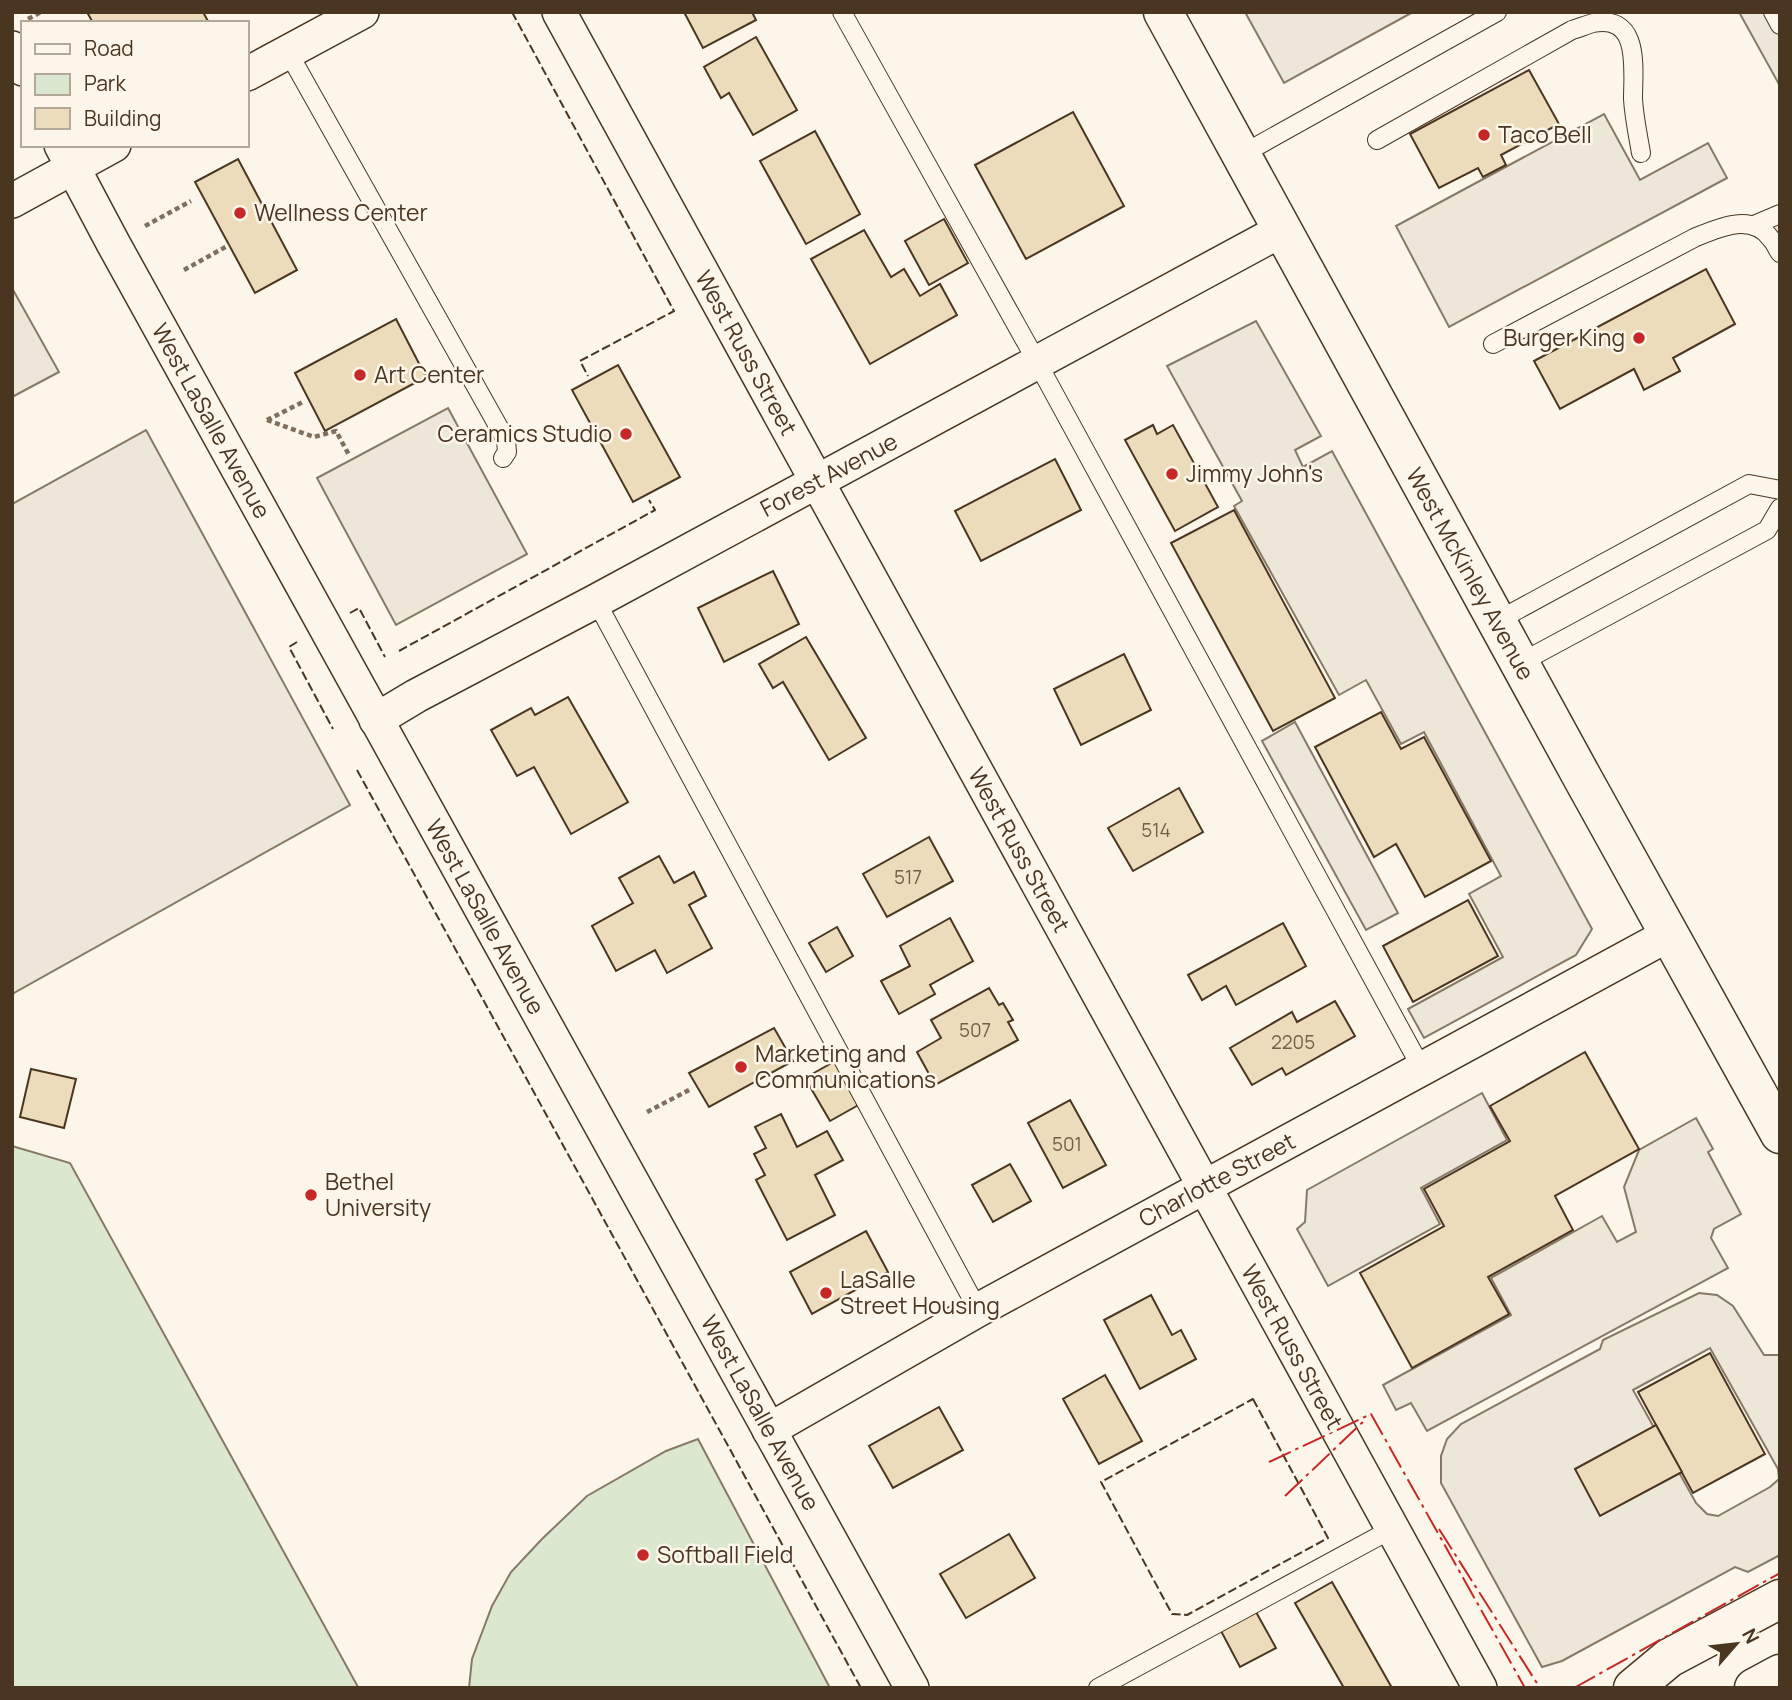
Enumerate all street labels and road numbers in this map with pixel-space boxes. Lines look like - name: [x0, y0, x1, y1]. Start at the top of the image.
- street label: West Russ Street: [688, 264, 805, 441]
- street label: West LaSalle Avenue: [145, 317, 279, 524]
- street label: Forest Avenue: [754, 425, 903, 524]
- street label: West McKinley Avenue: [1399, 462, 1543, 685]
- street label: West Russ Street: [961, 761, 1078, 938]
- street label: West LaSalle Avenue: [419, 813, 553, 1020]
- street label: Charlotte Street: [1133, 1124, 1300, 1234]
- street label: West Russ Street: [1234, 1258, 1351, 1435]
- street label: West LaSalle Avenue: [694, 1309, 828, 1516]

